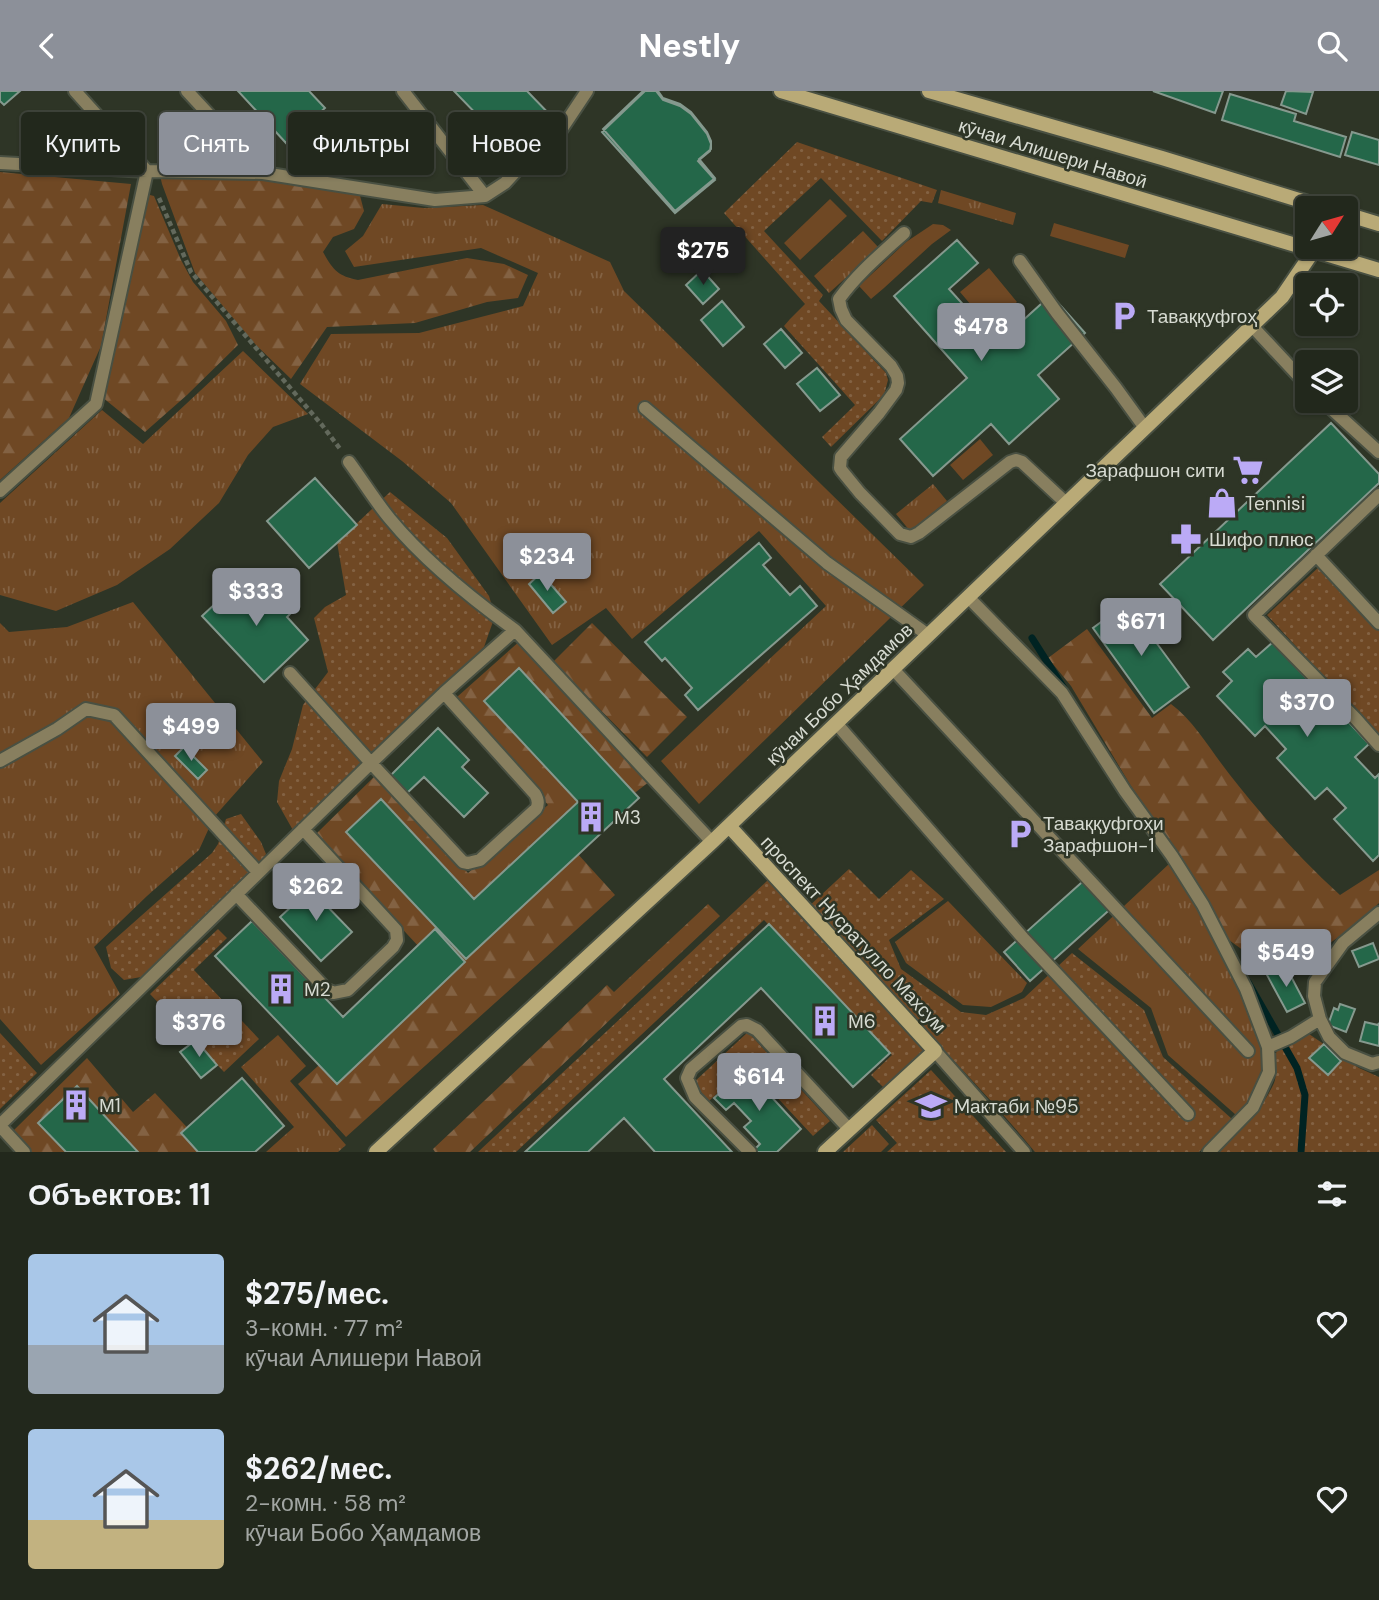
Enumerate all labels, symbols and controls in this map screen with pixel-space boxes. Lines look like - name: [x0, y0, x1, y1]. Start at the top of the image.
- text: Nestly: [639, 25, 740, 67]
- icon: back: [28, 27, 66, 65]
- icon: search: [1313, 27, 1351, 65]
- chip: Купить: [21, 112, 145, 175]
- chip: Снять: [159, 112, 274, 175]
- chip: Фильтры: [288, 112, 434, 175]
- chip: Новое: [448, 112, 566, 175]
- street label: кӯчаи Алишери Навоӣ: [956, 113, 1150, 194]
- north arrow: [1295, 196, 1358, 259]
- map controls: [1295, 196, 1358, 413]
- pin: $275: [662, 227, 744, 287]
- text: $275: [676, 235, 730, 265]
- button: locate: [1295, 273, 1358, 336]
- parking icon: Таваққуфгоҳ: [1107, 299, 1141, 333]
- pin: $478: [940, 303, 1022, 363]
- place label: Таваққуфгоҳ: [1147, 304, 1257, 329]
- text: $478: [953, 311, 1009, 341]
- button: layers: [1295, 350, 1358, 413]
- supermarket icon: Зарафшон сити: [1231, 453, 1265, 487]
- place label: Зарафшон сити: [1085, 458, 1225, 483]
- shop icon: Tennisi: [1205, 486, 1239, 520]
- place label: Tennisi: [1245, 491, 1305, 516]
- pharmacy icon: Шифо плюс: [1169, 522, 1203, 556]
- place label: Шифо плюс: [1209, 527, 1313, 552]
- pin: $234: [506, 533, 588, 593]
- text: $234: [519, 541, 575, 571]
- pin: $333: [215, 568, 297, 628]
- text: $333: [228, 576, 284, 606]
- pin: $671: [1100, 599, 1182, 658]
- text: $671: [1116, 606, 1166, 636]
- street label: кӯчаи Бобо Ҳамдамов: [760, 618, 918, 771]
- pin: $370: [1266, 679, 1348, 739]
- text: $370: [1279, 687, 1335, 717]
- pin: $499: [150, 703, 232, 763]
- text: $499: [162, 711, 220, 741]
- building icon: М3: [574, 800, 608, 834]
- place label: М3: [614, 805, 641, 830]
- place label: Таваққуфгоҳи Зарафшон-1: [1043, 811, 1164, 858]
- parking icon: Таваққуфгоҳи Зарафшон-1: [1003, 817, 1037, 851]
- street label: проспект Нусратулло Махсум: [755, 830, 952, 1038]
- pin: $262: [275, 863, 357, 923]
- text: $262: [289, 871, 343, 901]
- pin: $549: [1245, 929, 1327, 989]
- text: $549: [1257, 937, 1315, 967]
- building icon: М2: [264, 972, 298, 1006]
- place label: М2: [304, 977, 331, 1002]
- pin: $376: [158, 999, 240, 1059]
- building icon: М6: [808, 1004, 842, 1038]
- text: $376: [172, 1007, 226, 1037]
- place label: М6: [848, 1009, 876, 1034]
- pin: $614: [718, 1053, 800, 1113]
- text: $614: [733, 1061, 785, 1091]
- building icon: М1: [59, 1088, 93, 1122]
- school or university icon: Mактаби №95: [914, 1089, 948, 1123]
- place label: М1: [99, 1093, 121, 1118]
- place label: Mактаби №95: [954, 1094, 1079, 1119]
- text: Объектов: 11: [28, 1175, 211, 1214]
- icon: filters: [1313, 1175, 1351, 1213]
- text: $275/мес.: [245, 1274, 389, 1313]
- icon: home: [84, 1282, 168, 1366]
- icon: heart: [1313, 1305, 1351, 1343]
- text: 3-комн. · 77 m²: [245, 1313, 403, 1343]
- text: кӯчаи Алишери Навоӣ: [245, 1343, 482, 1373]
- text: $262/мес.: [245, 1449, 392, 1488]
- icon: home: [84, 1457, 168, 1541]
- icon: heart: [1313, 1480, 1351, 1518]
- text: 2-комн. · 58 m²: [245, 1488, 406, 1518]
- text: кӯчаи Бобо Ҳамдамов: [245, 1518, 481, 1548]

